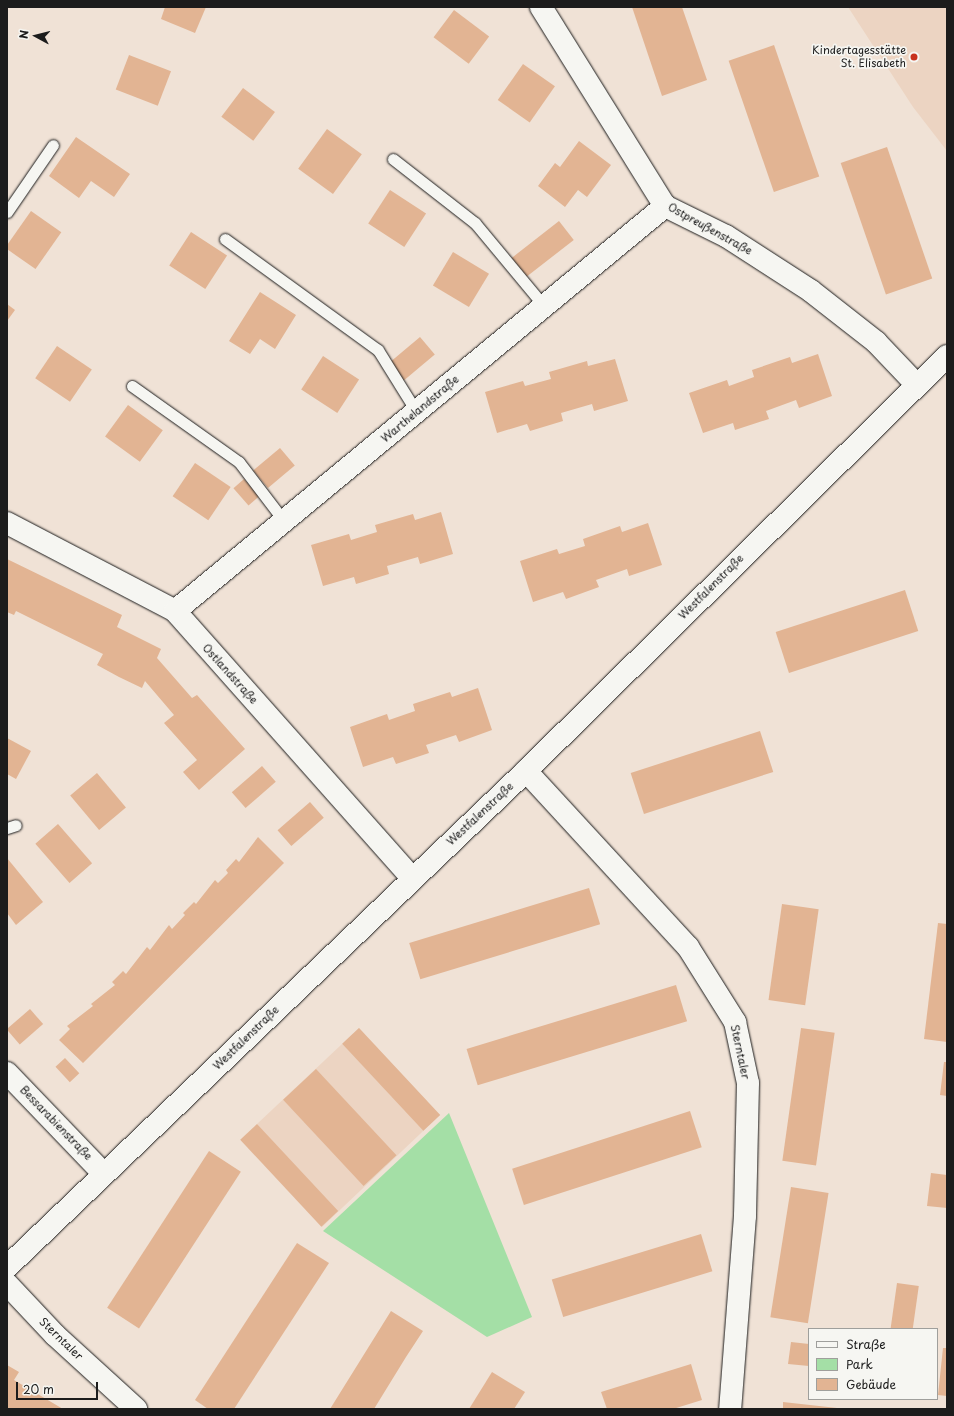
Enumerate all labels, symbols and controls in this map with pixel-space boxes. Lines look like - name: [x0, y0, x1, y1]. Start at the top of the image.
- north arrow: [16, 16, 56, 56]
- text: N: [15, 29, 33, 40]
- place label: Kindertagesstätte St. Elisabeth: [812, 44, 906, 70]
- marker: Kindertagesstätte St. Elisabeth: [909, 52, 919, 62]
- street label: Ostpreußenstraße: [666, 200, 754, 258]
- street label: Warthelandstraße: [379, 373, 461, 445]
- street label: Westfalenstraße: [676, 552, 746, 622]
- street label: Ostlandstraße: [200, 641, 260, 707]
- street label: Westfalenstraße: [444, 780, 516, 848]
- street label: Westfalenstraße: [210, 1003, 282, 1073]
- street label: Sterntaler: [728, 1024, 752, 1080]
- street label: Bessarabienstraße: [17, 1083, 95, 1163]
- street label: Sterntaler: [37, 1315, 85, 1363]
- legend: [808, 1328, 938, 1400]
- text: Straße: [846, 1335, 886, 1353]
- text: Park: [846, 1355, 873, 1373]
- scale bar: [18, 1374, 100, 1400]
- text: Gebäude: [846, 1375, 896, 1393]
- text: 20 m: [23, 1380, 54, 1398]

